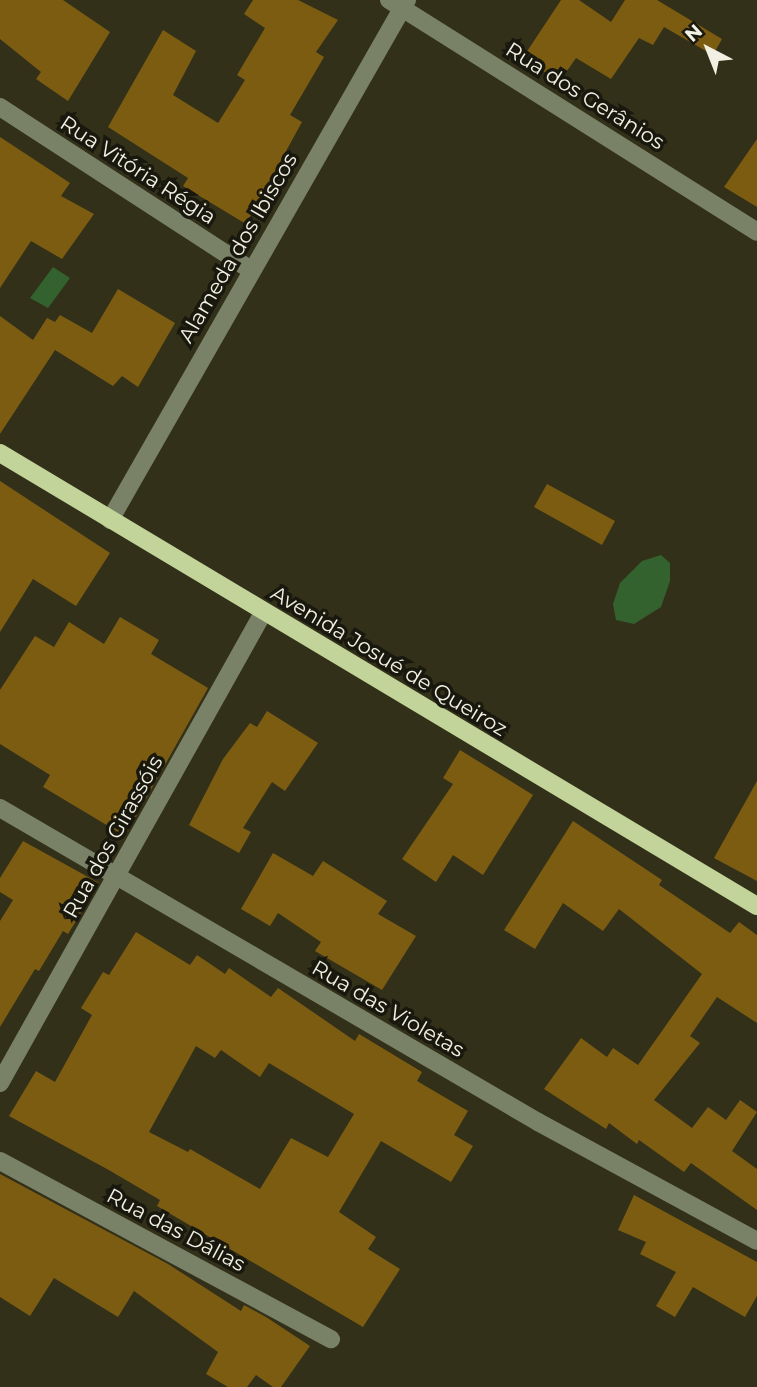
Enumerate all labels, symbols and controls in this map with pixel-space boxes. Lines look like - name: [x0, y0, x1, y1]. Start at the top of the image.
- north arrow: [673, 14, 743, 84]
- text: N: [680, 19, 707, 47]
- street label: Rua dos Gerânios: [501, 37, 669, 155]
- street label: Rua Vitória Régia: [56, 110, 220, 230]
- street label: Alameda dos Ibiscos: [173, 149, 303, 347]
- street label: Avenida Josué de Queiroz: [266, 580, 512, 742]
- street label: Rua dos Girassóis: [58, 751, 168, 923]
- street label: Rua das Violetas: [307, 955, 469, 1063]
- street label: Rua das Dálias: [102, 1183, 250, 1277]

